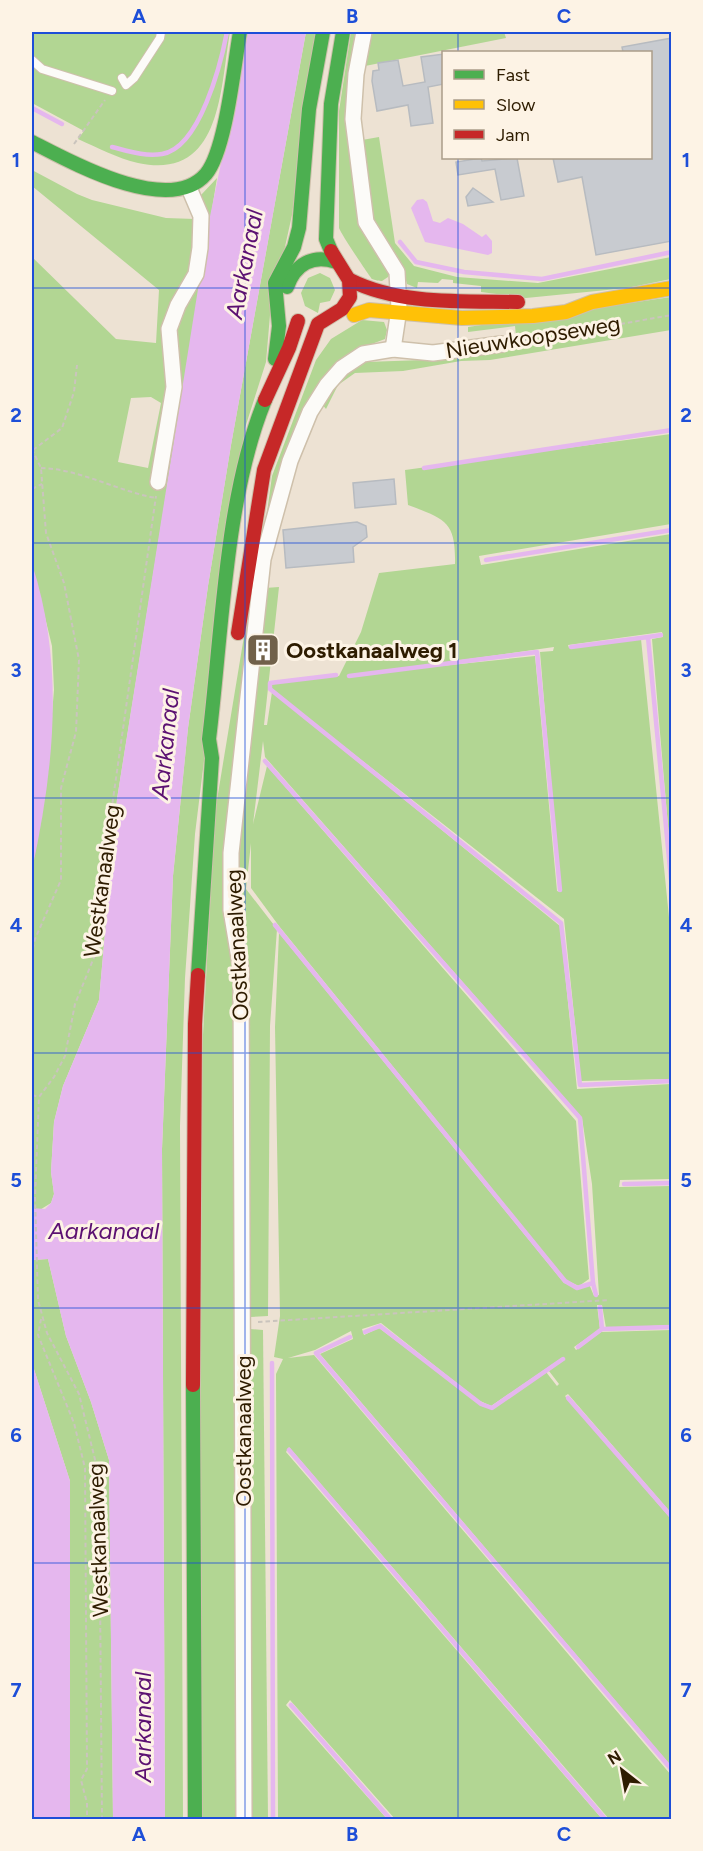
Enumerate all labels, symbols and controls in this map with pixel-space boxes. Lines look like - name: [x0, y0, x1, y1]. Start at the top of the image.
- text: A: [132, 4, 147, 28]
- text: B: [346, 4, 358, 28]
- text: C: [557, 4, 571, 28]
- legend: [442, 51, 652, 159]
- text: Fast: [496, 64, 530, 86]
- text: Slow: [496, 94, 535, 116]
- text: Jam: [496, 124, 530, 146]
- text: 1: [12, 148, 20, 172]
- text: 1: [682, 148, 690, 172]
- water label: Aarkanaal: [219, 206, 269, 322]
- street label: Nieuwkoopseweg: [444, 310, 622, 364]
- text: 2: [10, 403, 22, 427]
- text: 2: [680, 403, 692, 427]
- building icon: Oostkanaalweg 1: [245, 632, 281, 668]
- place label: Oostkanaalweg 1: [286, 637, 458, 664]
- text: 3: [10, 658, 22, 682]
- text: 3: [680, 658, 692, 682]
- water label: Aarkanaal: [145, 687, 185, 802]
- street label: Westkanaalweg: [78, 803, 126, 959]
- street label: Oostkanaalweg: [220, 869, 254, 1021]
- text: 4: [10, 913, 23, 937]
- text: 4: [680, 913, 693, 937]
- text: 5: [10, 1168, 22, 1192]
- text: 5: [680, 1168, 692, 1192]
- water label: Aarkanaal: [48, 1216, 160, 1245]
- street label: Oostkanaalweg: [230, 1355, 257, 1507]
- text: 6: [10, 1423, 22, 1447]
- text: 6: [680, 1423, 692, 1447]
- street label: Westkanaalweg: [82, 1463, 114, 1617]
- water label: Aarkanaal: [128, 1671, 157, 1783]
- text: 7: [10, 1678, 22, 1702]
- text: 7: [680, 1678, 692, 1702]
- north arrow: [592, 1740, 652, 1800]
- text: N: [604, 1746, 625, 1769]
- text: A: [132, 1822, 147, 1846]
- text: B: [346, 1822, 358, 1846]
- text: C: [557, 1822, 571, 1846]

